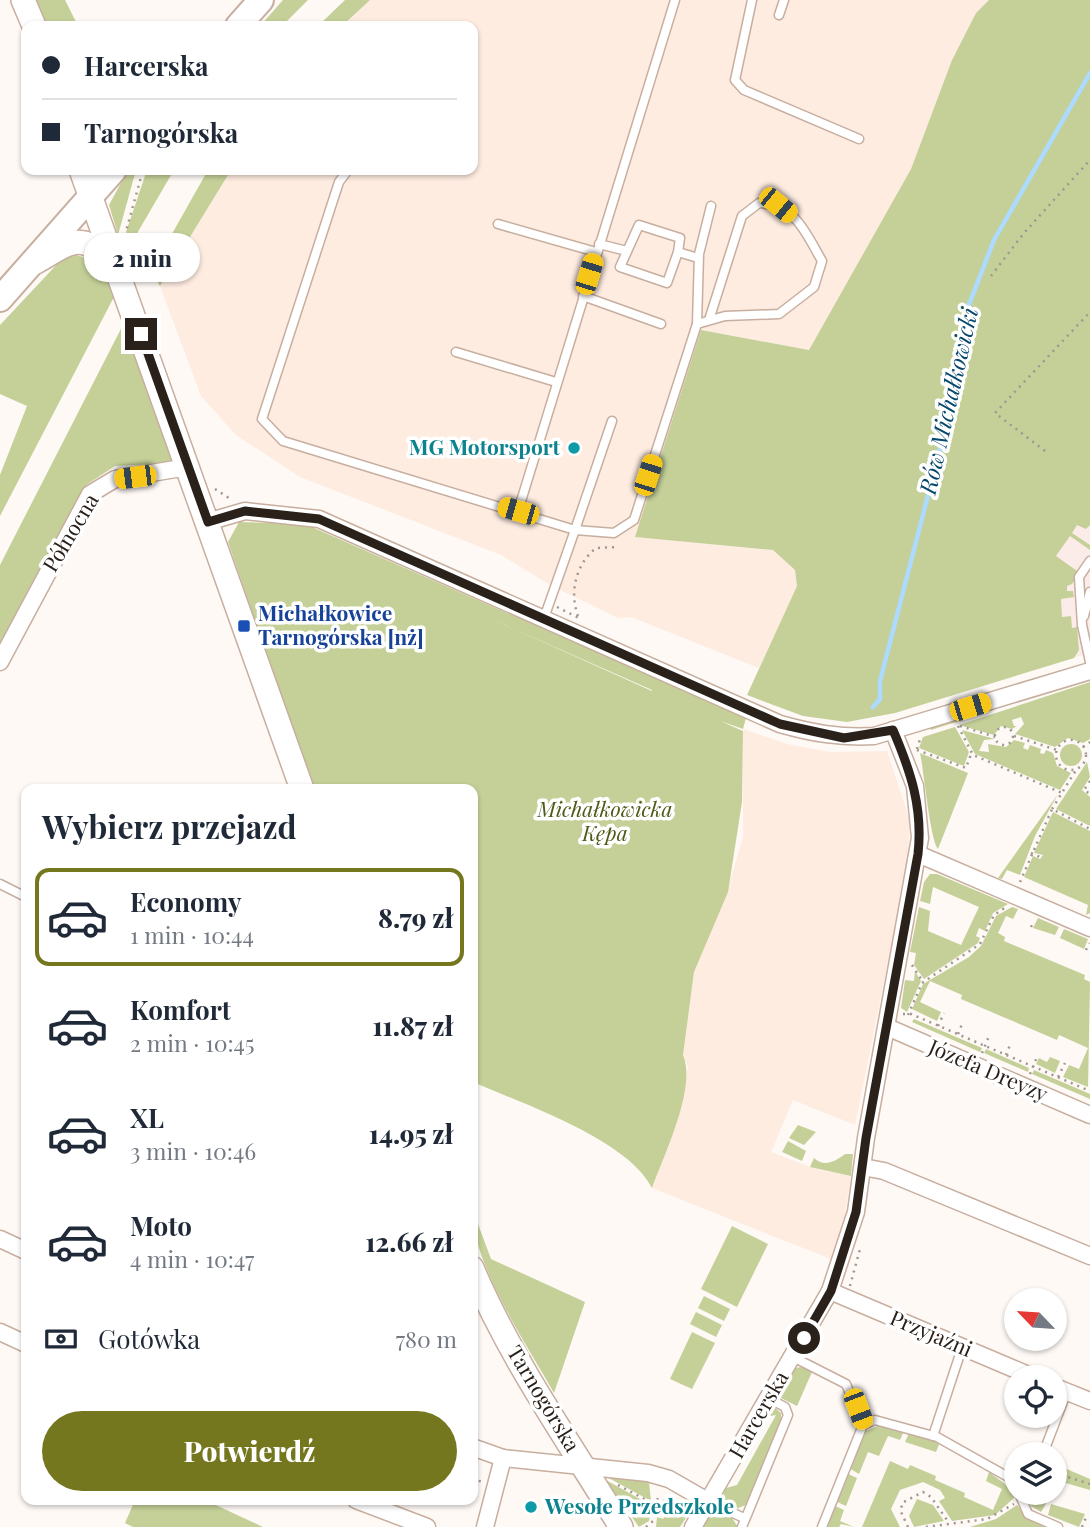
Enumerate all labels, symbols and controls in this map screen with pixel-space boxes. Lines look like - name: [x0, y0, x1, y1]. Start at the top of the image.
- text: Harcerska: [84, 48, 208, 83]
- text: Tarnogórska: [84, 115, 238, 150]
- car: [756, 184, 801, 226]
- callout: 2 min: [83, 232, 199, 282]
- text: 2 min: [112, 242, 172, 273]
- car: [573, 251, 606, 297]
- water label: Rów Michałkowicki: [911, 303, 984, 498]
- route end: [125, 318, 157, 350]
- place label: MG Motorsport: [409, 432, 561, 460]
- marker: MG Motorsport: [566, 440, 582, 456]
- car: [632, 452, 665, 498]
- car: [113, 464, 158, 490]
- street label: Północna: [35, 487, 104, 576]
- car: [495, 495, 542, 527]
- place label: Michałkowice Tarnogórska [nż]: [258, 598, 424, 650]
- marker: Michałkowice Tarnogórska [nż]: [236, 618, 252, 634]
- car: [947, 691, 994, 723]
- park label: Michałkowicka Kępa: [537, 794, 672, 846]
- text: Wybierz przejazd: [42, 804, 297, 847]
- text: Economy: [130, 884, 241, 919]
- icon: car: [46, 886, 109, 949]
- text: 8.79 zł: [378, 900, 453, 935]
- text: 1 min · 10:44: [130, 919, 254, 950]
- text: Komfort: [130, 992, 231, 1027]
- icon: car: [46, 994, 109, 1057]
- text: 11.87 zł: [373, 1008, 453, 1043]
- text: 2 min · 10:45: [130, 1027, 255, 1058]
- street label: Józefa Dreyzy: [924, 1031, 1053, 1107]
- text: XL: [130, 1100, 164, 1135]
- icon: car: [46, 1102, 109, 1165]
- text: 14.95 zł: [369, 1116, 453, 1151]
- text: 3 min · 10:46: [130, 1135, 256, 1166]
- text: Moto: [130, 1208, 192, 1243]
- icon: car: [46, 1210, 109, 1273]
- text: 12.66 zł: [365, 1224, 453, 1259]
- text: 4 min · 10:47: [130, 1243, 254, 1274]
- north arrow: [1004, 1288, 1068, 1351]
- map controls: [1004, 1288, 1067, 1505]
- street label: Przyjaźni: [886, 1302, 977, 1362]
- icon: cash: [42, 1320, 80, 1358]
- text: Gotówka: [98, 1321, 200, 1356]
- route start: [788, 1322, 820, 1354]
- text: 780 m: [396, 1323, 457, 1354]
- street label: Tarnogórska: [502, 1340, 588, 1457]
- street label: Harcerska: [721, 1365, 794, 1463]
- button: locate: [1004, 1365, 1067, 1428]
- car: [841, 1386, 876, 1432]
- button: Potwierdź: [42, 1411, 457, 1491]
- button: layers: [1004, 1442, 1067, 1505]
- place label: Wesołe Przedszkole: [544, 1491, 734, 1519]
- marker: Wesołe Przedszkole: [523, 1499, 539, 1515]

